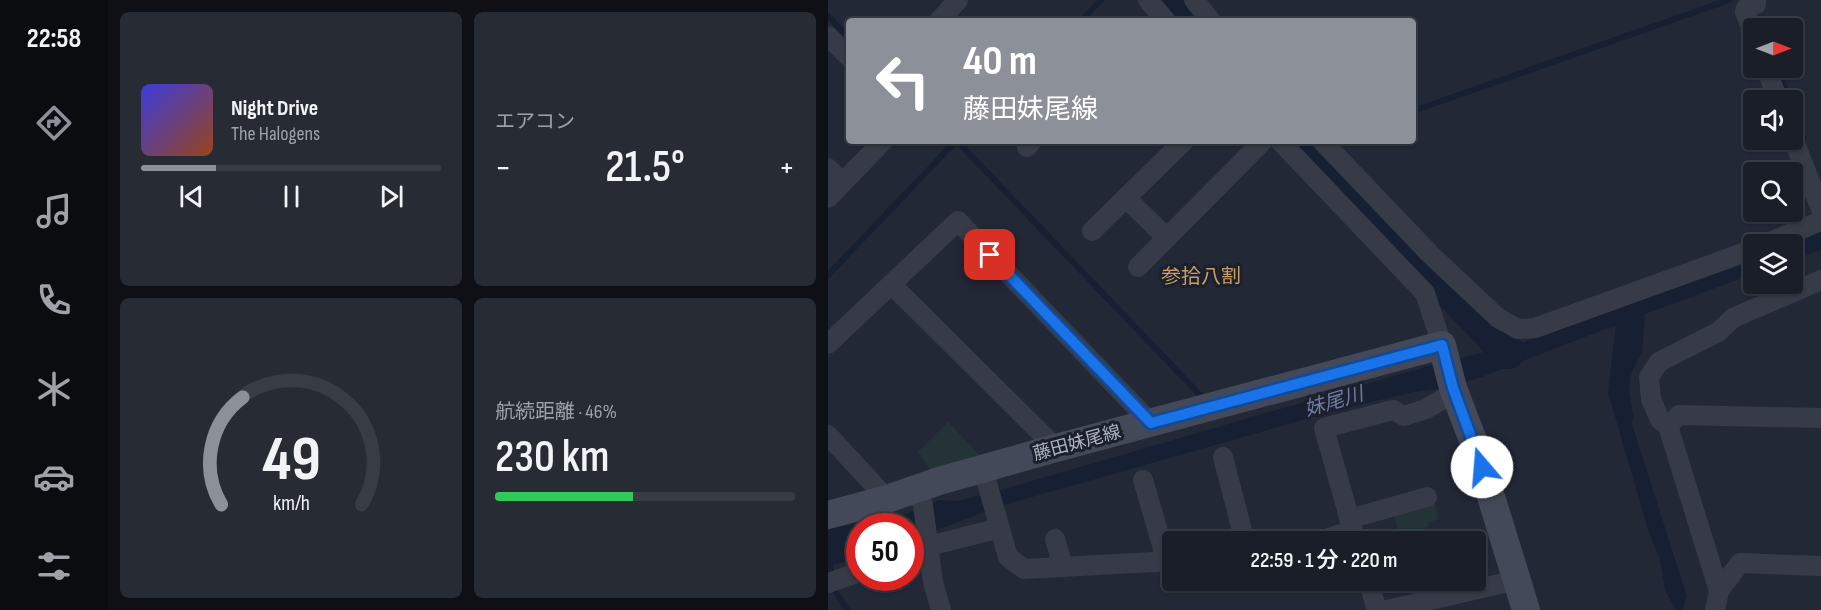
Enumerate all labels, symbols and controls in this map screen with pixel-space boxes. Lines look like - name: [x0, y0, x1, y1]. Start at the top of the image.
- north arrow: [1743, 18, 1803, 78]
- map controls: [1743, 18, 1803, 294]
- text: 22:58: [27, 23, 81, 55]
- text: 40 m: [963, 36, 1037, 87]
- icon: left: [864, 42, 942, 120]
- button: sound: [1743, 90, 1803, 150]
- text: 藤田妹尾線: [963, 94, 1098, 126]
- text: Night Drive: [231, 95, 318, 122]
- icon: directions: [33, 102, 75, 144]
- text: エアコン: [495, 110, 575, 134]
- text: The Halogens: [231, 122, 320, 146]
- text: 21.5°: [605, 140, 685, 195]
- text: −: [495, 148, 511, 188]
- text: +: [779, 148, 795, 188]
- button: search: [1743, 162, 1803, 222]
- icon: previous: [175, 180, 208, 213]
- icon: pause: [275, 180, 308, 213]
- icon: next: [375, 180, 408, 213]
- icon: music: [33, 190, 75, 232]
- pin: [964, 229, 1015, 280]
- button: layers: [1743, 234, 1803, 294]
- icon: arrive: [973, 238, 1006, 271]
- district label: 参拾八割: [1161, 265, 1241, 289]
- icon: phone: [33, 279, 75, 321]
- icon: climate: [33, 368, 75, 410]
- water label: 妹尾川: [1302, 382, 1368, 422]
- text: 航続距離 · 46%: [495, 400, 617, 424]
- street label: 藤田妹尾線: [1031, 421, 1123, 465]
- text: 49: [262, 423, 320, 498]
- text: 230 km: [495, 430, 609, 485]
- position arrow: [1450, 435, 1514, 499]
- icon: car: [33, 456, 75, 498]
- text: km/h: [272, 491, 310, 516]
- speed limit sign: 50: [846, 513, 924, 591]
- icon: filters: [33, 545, 75, 587]
- text: 22:59 · 1 分 · 220 m: [1251, 547, 1397, 574]

